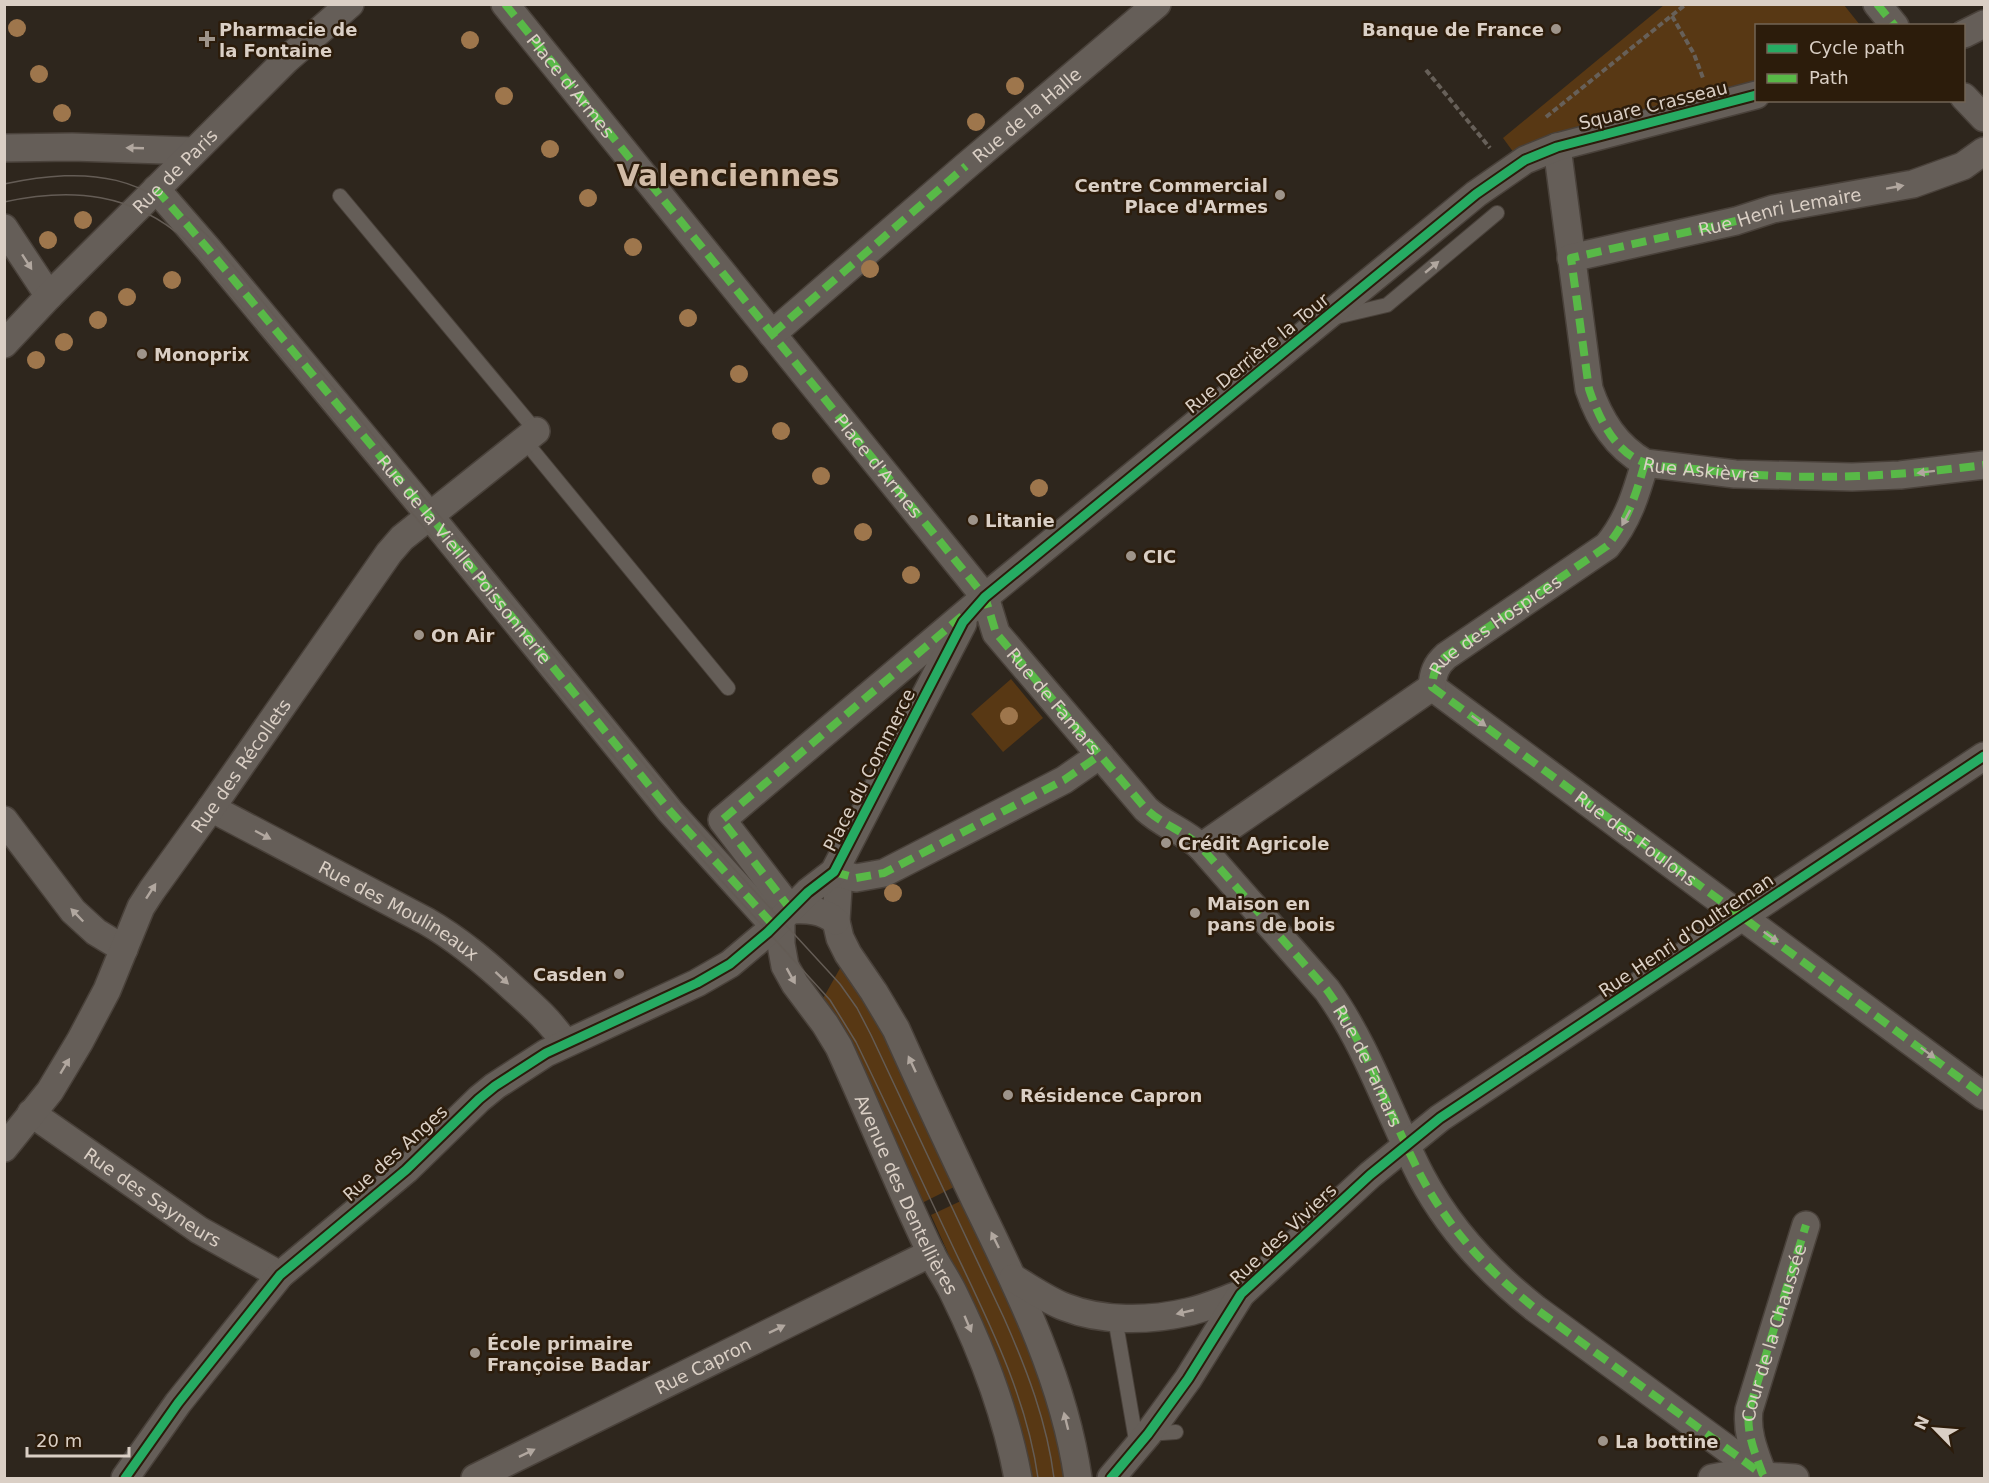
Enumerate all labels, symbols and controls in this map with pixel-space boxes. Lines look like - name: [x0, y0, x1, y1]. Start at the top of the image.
- place label: Pharmacie de la Fontaine: [219, 19, 357, 61]
- place label: Banque de France: [1362, 19, 1544, 40]
- marker: Banque de France: [1549, 22, 1563, 36]
- legend: [1755, 24, 1965, 102]
- street label: Place d'Armes: [523, 29, 619, 142]
- marker: Pharmacie de la Fontaine: [200, 32, 214, 46]
- text: Cycle path: [1809, 37, 1905, 58]
- street label: Rue de la Halle: [968, 63, 1085, 167]
- text: Path: [1809, 67, 1849, 88]
- street label: Square Crasseau: [1577, 76, 1729, 134]
- street label: Rue de Paris: [128, 124, 221, 218]
- one-way arrow: [126, 144, 145, 153]
- district label: Valenciennes: [616, 158, 840, 193]
- place label: Centre Commercial Place d'Armes: [1074, 175, 1268, 217]
- one-way arrow: [1886, 182, 1905, 191]
- street label: Rue Henri Lemaire: [1696, 183, 1863, 240]
- marker: Centre Commercial Place d'Armes: [1273, 188, 1287, 202]
- one-way arrow: [21, 254, 32, 270]
- one-way arrow: [1425, 262, 1440, 274]
- street label: Rue Derrière la Tour: [1181, 288, 1334, 417]
- place label: Monoprix: [154, 344, 249, 365]
- marker: Monoprix: [135, 347, 149, 361]
- street label: Place d'Armes: [830, 410, 927, 522]
- street label: Rue de la Vieille Poissonnerie: [373, 451, 556, 668]
- street label: Rue Askièvre: [1641, 452, 1760, 486]
- one-way arrow: [1917, 467, 1936, 477]
- place label: Litanie: [985, 510, 1055, 531]
- one-way arrow: [1621, 510, 1631, 527]
- marker: Litanie: [966, 513, 980, 527]
- place label: CIC: [1143, 546, 1176, 567]
- marker: CIC: [1124, 549, 1138, 563]
- street label: Rue des Hospices: [1424, 570, 1565, 678]
- place label: On Air: [431, 625, 494, 646]
- marker: On Air: [412, 628, 426, 642]
- street label: Rue de Famars: [1003, 644, 1105, 759]
- street label: Place du Commerce: [819, 685, 919, 855]
- street label: Rue des Récollets: [186, 694, 295, 837]
- one-way arrow: [1472, 715, 1487, 727]
- street label: Rue des Foulons: [1571, 786, 1701, 890]
- one-way arrow: [254, 830, 272, 840]
- place label: Crédit Agricole: [1178, 833, 1330, 854]
- marker: Crédit Agricole: [1159, 836, 1173, 850]
- street label: Rue des Moulineaux: [315, 856, 483, 965]
- street label: Rue Henri d'Oultreman: [1595, 869, 1777, 1001]
- one-way arrow: [145, 884, 157, 900]
- place label: Maison en pans de bois: [1207, 893, 1335, 935]
- marker: Maison en pans de bois: [1188, 906, 1202, 920]
- one-way arrow: [70, 907, 84, 922]
- one-way arrow: [1763, 931, 1779, 943]
- place label: Casden: [533, 964, 607, 985]
- marker: Casden: [612, 967, 626, 981]
- one-way arrow: [786, 968, 796, 985]
- one-way arrow: [494, 971, 509, 984]
- street label: Rue de Famars: [1329, 1001, 1407, 1130]
- one-way arrow: [1920, 1047, 1936, 1060]
- one-way arrow: [907, 1055, 916, 1072]
- one-way arrow: [59, 1058, 70, 1074]
- place label: Résidence Capron: [1020, 1085, 1202, 1106]
- marker: Résidence Capron: [1001, 1088, 1015, 1102]
- street label: Avenue des Dentellières: [851, 1091, 963, 1298]
- street label: Rue des Anges: [339, 1101, 451, 1205]
- street label: Rue des Sayneurs: [80, 1143, 225, 1251]
- street label: Rue des Viviers: [1225, 1179, 1341, 1289]
- one-way arrow: [990, 1232, 999, 1249]
- street label: Cour de la Chaussée: [1738, 1241, 1810, 1422]
- one-way arrow: [1176, 1308, 1194, 1318]
- one-way arrow: [963, 1315, 973, 1333]
- one-way arrow: [769, 1324, 786, 1333]
- place label: École primaire Françoise Badar: [487, 1333, 650, 1375]
- street label: Rue Capron: [651, 1333, 754, 1398]
- marker: École primaire Françoise Badar: [468, 1346, 482, 1360]
- north arrow: [1905, 1399, 1965, 1459]
- one-way arrow: [1061, 1412, 1071, 1430]
- text: N: [1910, 1413, 1933, 1433]
- scale bar: [27, 1420, 129, 1458]
- text: 20 m: [36, 1430, 82, 1451]
- place label: La bottine: [1615, 1431, 1719, 1452]
- marker: La bottine: [1596, 1434, 1610, 1448]
- one-way arrow: [519, 1448, 536, 1457]

